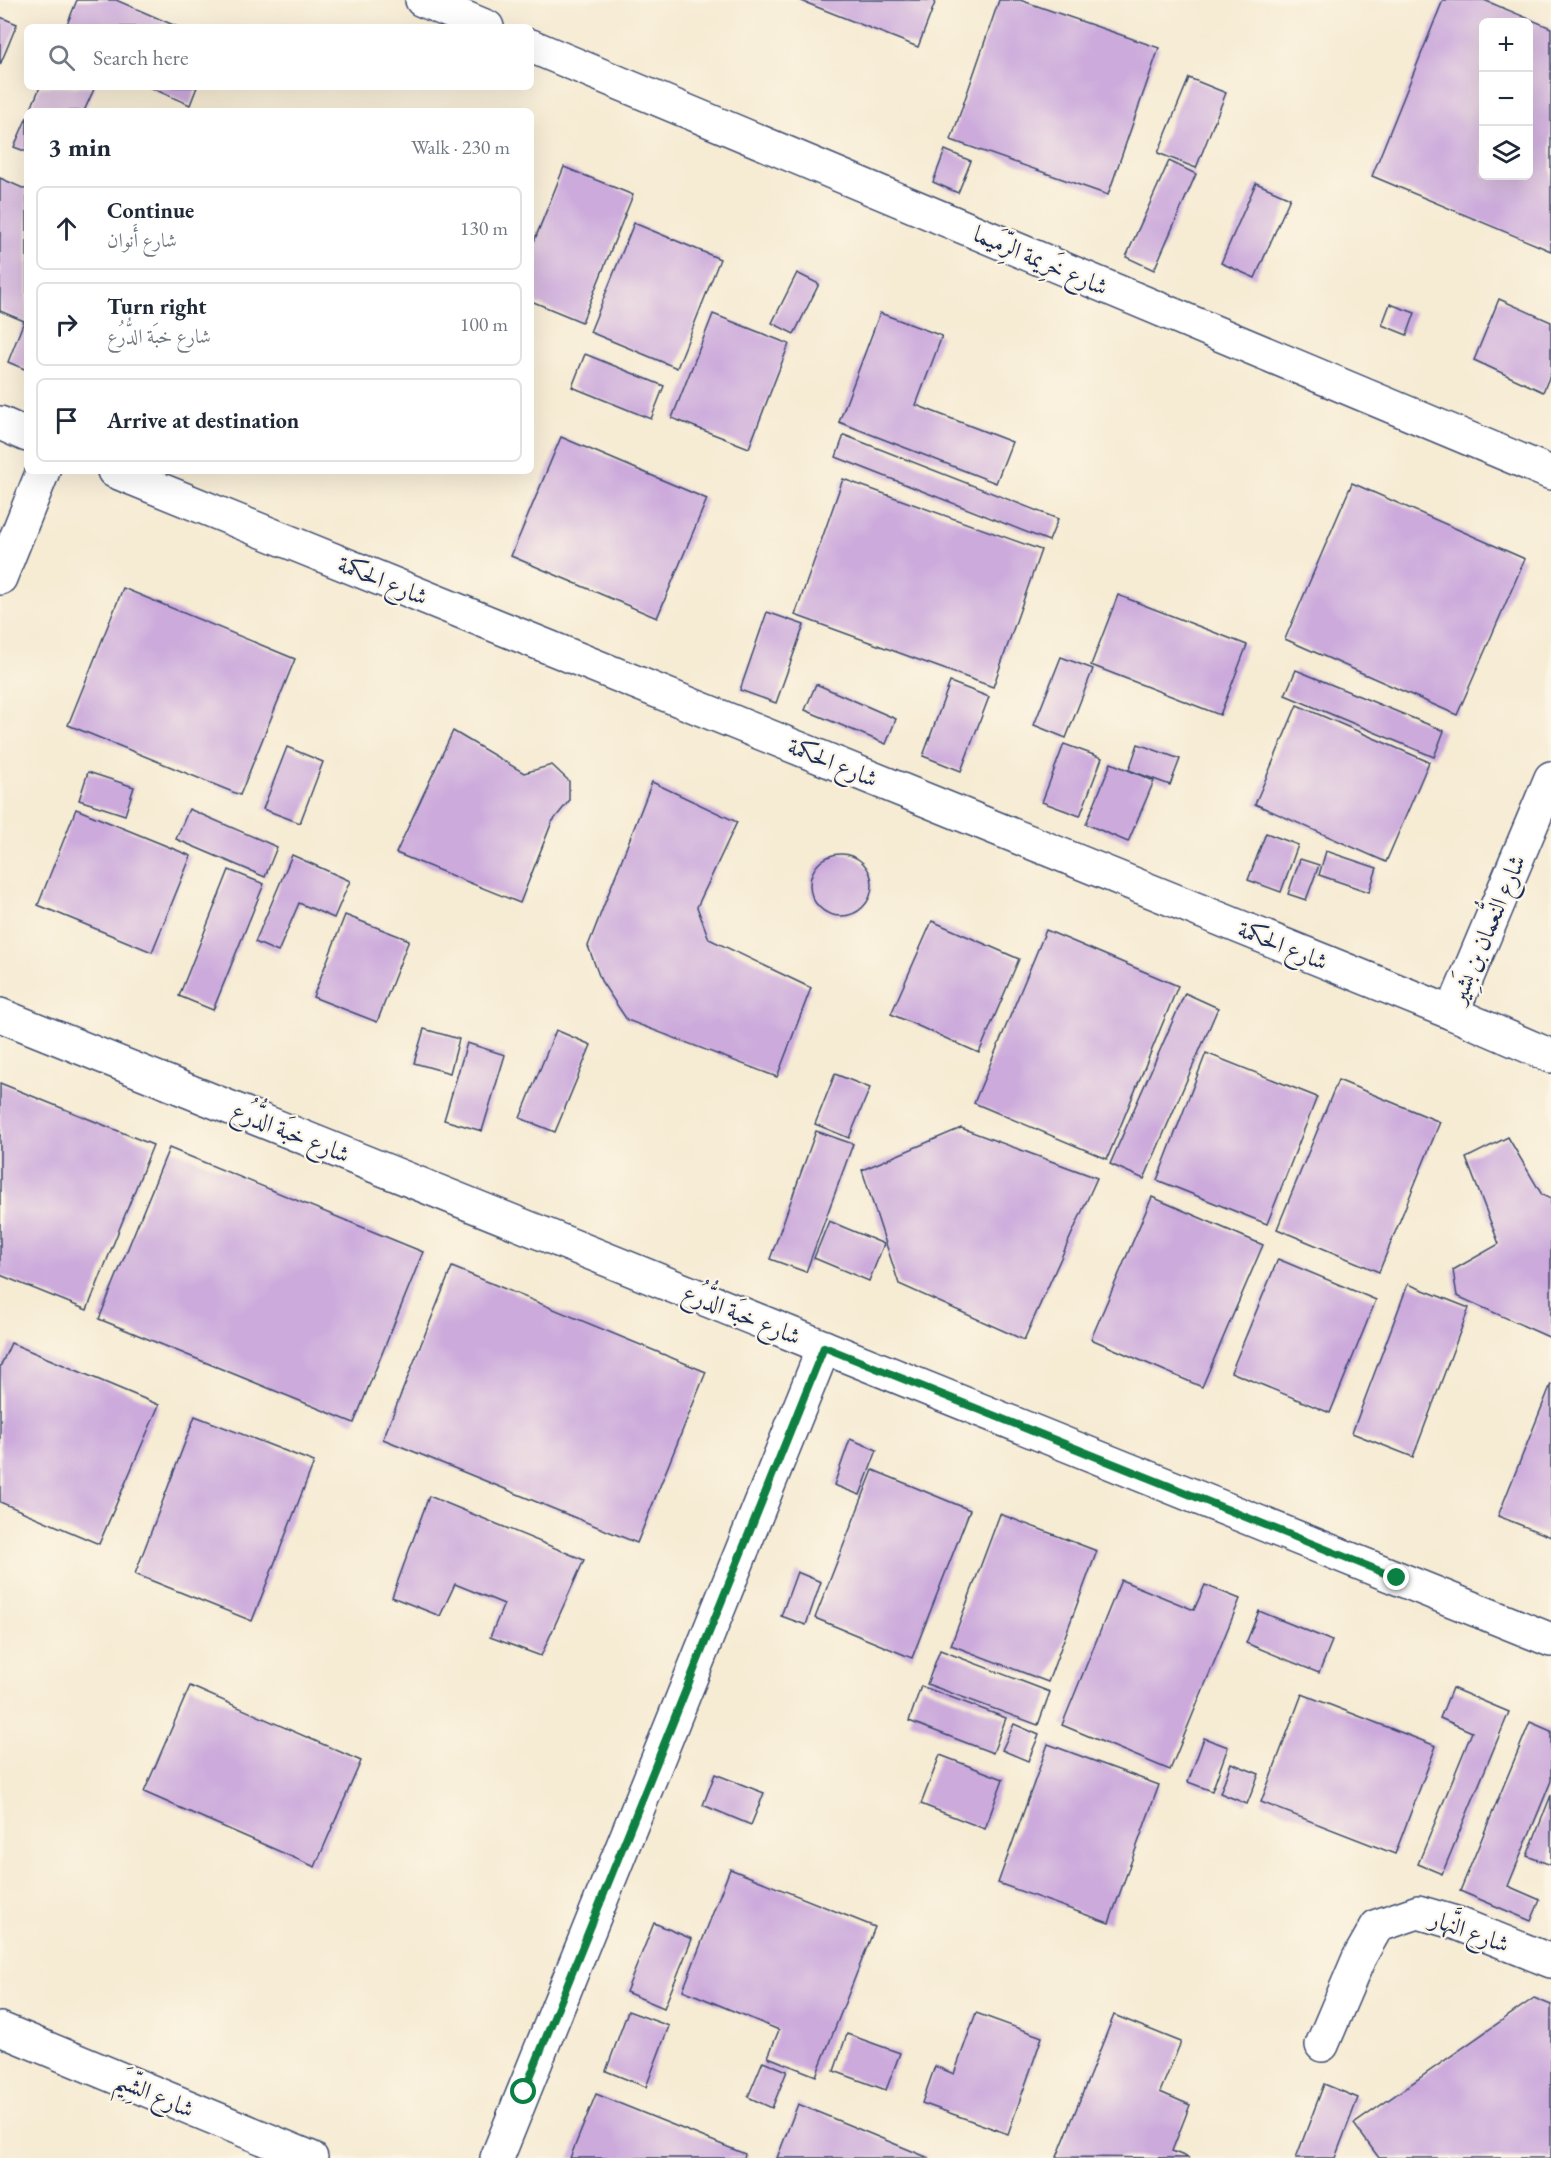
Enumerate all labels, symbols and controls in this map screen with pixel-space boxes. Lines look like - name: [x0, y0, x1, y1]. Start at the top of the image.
- map controls: [1479, 18, 1533, 180]
- button: +: [1479, 18, 1533, 72]
- search box: [24, 24, 534, 90]
- icon: search: [45, 41, 78, 74]
- text: Search here: [93, 43, 188, 72]
- button: −: [1479, 72, 1533, 126]
- button: layers: [1479, 126, 1533, 180]
- text: 3 min: [48, 130, 111, 164]
- text: Walk · 230 m: [411, 134, 510, 160]
- text: Continue: [107, 196, 194, 225]
- icon: ahead: [50, 212, 83, 245]
- text: 130 m: [460, 215, 508, 241]
- street label: شارع خَرِيمة الرِّمَيما: [967, 217, 1113, 307]
- text: شارع أَنوان: [107, 227, 177, 253]
- text: Turn right: [107, 292, 206, 321]
- icon: right: [50, 308, 83, 341]
- text: 100 m: [460, 311, 508, 337]
- text: شارع خبَة الدُّرُع: [107, 323, 211, 349]
- icon: arrive: [50, 404, 83, 437]
- text: Arrive at destination: [107, 406, 299, 435]
- street label: شارع الحكمة: [331, 548, 433, 617]
- street label: شارع الحكمة: [781, 730, 883, 799]
- street label: شارع النُّعمان بن بَشِير: [1434, 847, 1537, 1013]
- street label: شارع الحكمة: [1231, 913, 1333, 982]
- street label: شارع خبَة الدُّرُع: [225, 1088, 357, 1174]
- street label: شارع خبَة الدُّرُع: [676, 1270, 808, 1356]
- route end: [1383, 1564, 1409, 1590]
- street label: شارع النَّهار: [1423, 1898, 1515, 1964]
- street label: شارع الشِّيَم: [107, 2063, 200, 2133]
- route start: [510, 2078, 536, 2104]

